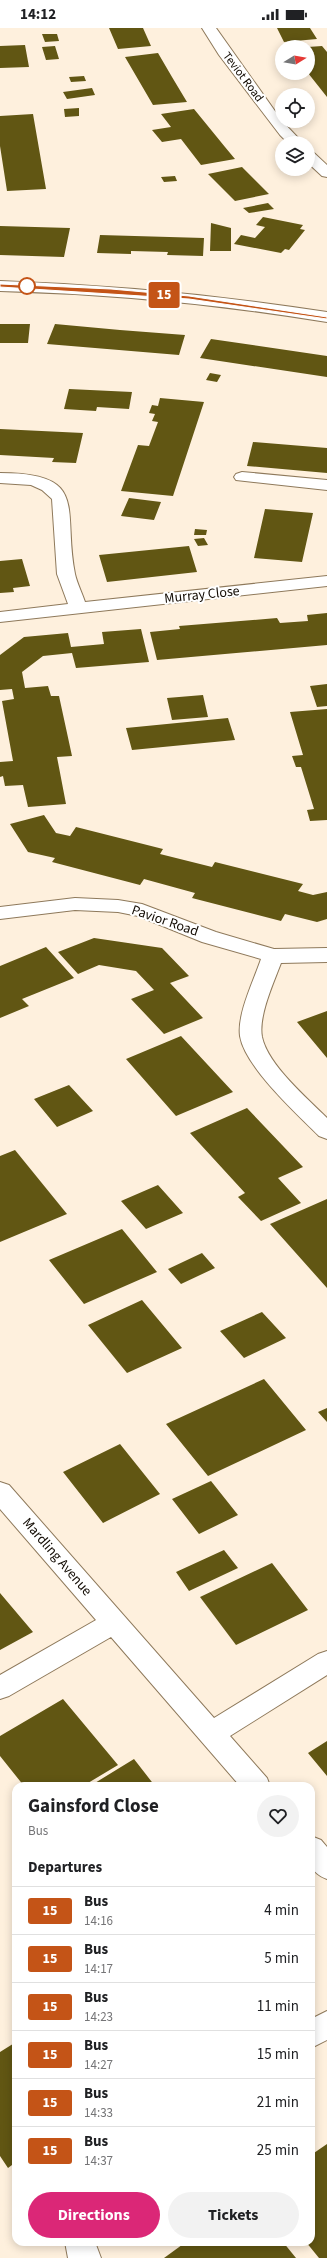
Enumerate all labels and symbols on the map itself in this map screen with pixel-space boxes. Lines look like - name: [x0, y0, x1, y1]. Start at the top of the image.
- north arrow: [275, 40, 315, 80]
- street label: Teviot Road: [219, 48, 267, 106]
- unlabelled marker: [18, 277, 36, 295]
- line badge: 15: [146, 282, 182, 308]
- street label: Murray Close: [163, 581, 241, 609]
- street label: Pavior Road: [129, 900, 201, 942]
- street label: Mardling Avenue: [18, 1514, 97, 1600]

